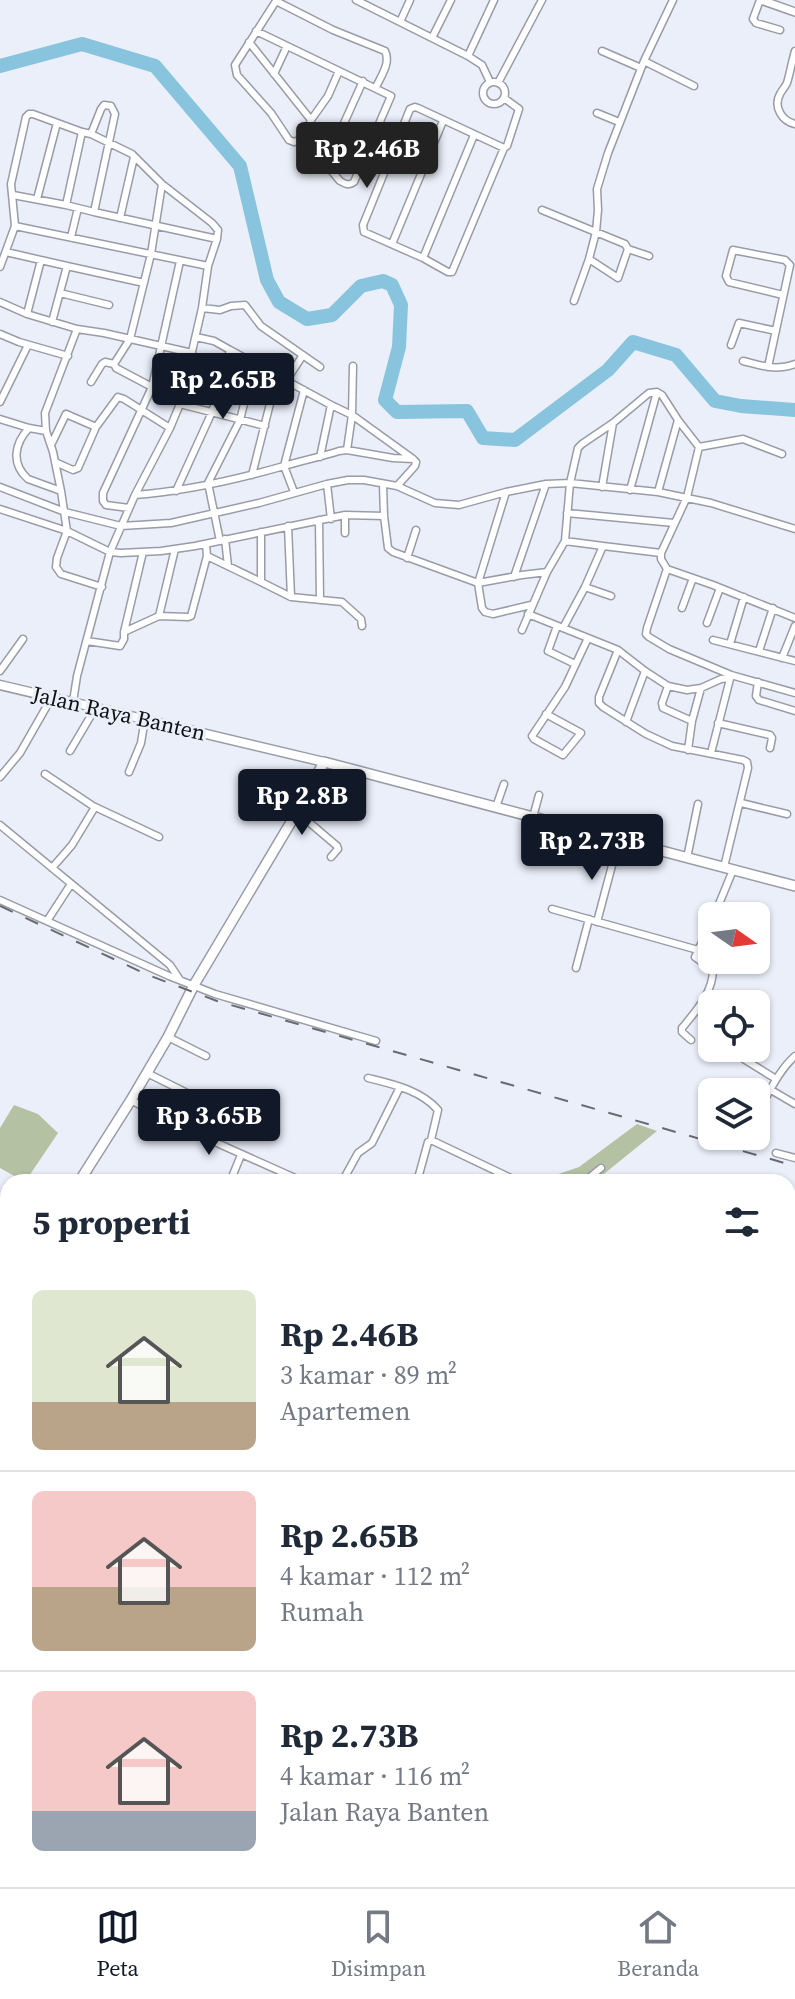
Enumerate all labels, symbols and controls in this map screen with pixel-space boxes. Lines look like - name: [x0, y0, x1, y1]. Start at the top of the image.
- pin: Rp 2.46B: [284, 122, 450, 190]
- text: Rp 2.46B: [314, 130, 420, 166]
- pin: Rp 2.65B: [140, 353, 306, 421]
- text: Rp 2.65B: [170, 361, 276, 397]
- street label: Jalan Raya Banten: [28, 678, 209, 748]
- pin: Rp 2.8B: [228, 769, 376, 837]
- text: Rp 2.8B: [256, 777, 348, 813]
- pin: Rp 2.73B: [509, 814, 675, 882]
- text: Rp 2.73B: [539, 822, 645, 858]
- north arrow: [698, 902, 770, 974]
- map controls: [698, 902, 770, 1150]
- button: locate: [698, 990, 770, 1062]
- button: layers: [698, 1078, 770, 1150]
- pin: Rp 3.65B: [126, 1089, 292, 1157]
- text: Rp 3.65B: [156, 1097, 262, 1133]
- text: 5 properti: [32, 1199, 190, 1245]
- icon: filters: [720, 1200, 764, 1244]
- text: Rp 2.46B: [280, 1311, 418, 1357]
- icon: home: [96, 1322, 192, 1418]
- text: 3 kamar · 89 m²: [280, 1357, 457, 1393]
- text: Apartemen: [280, 1393, 410, 1429]
- text: Rp 2.65B: [280, 1512, 418, 1558]
- icon: home: [96, 1523, 192, 1619]
- text: 4 kamar · 112 m²: [280, 1558, 470, 1594]
- text: Rumah: [280, 1594, 364, 1630]
- text: Rp 2.73B: [280, 1712, 418, 1758]
- icon: home: [96, 1723, 192, 1819]
- text: 4 kamar · 116 m²: [280, 1758, 470, 1794]
- text: Jalan Raya Banten: [280, 1794, 489, 1830]
- tab: Peta: [96, 1905, 140, 1983]
- tab: Disimpan: [331, 1905, 426, 1983]
- tab: Beranda: [617, 1905, 699, 1983]

